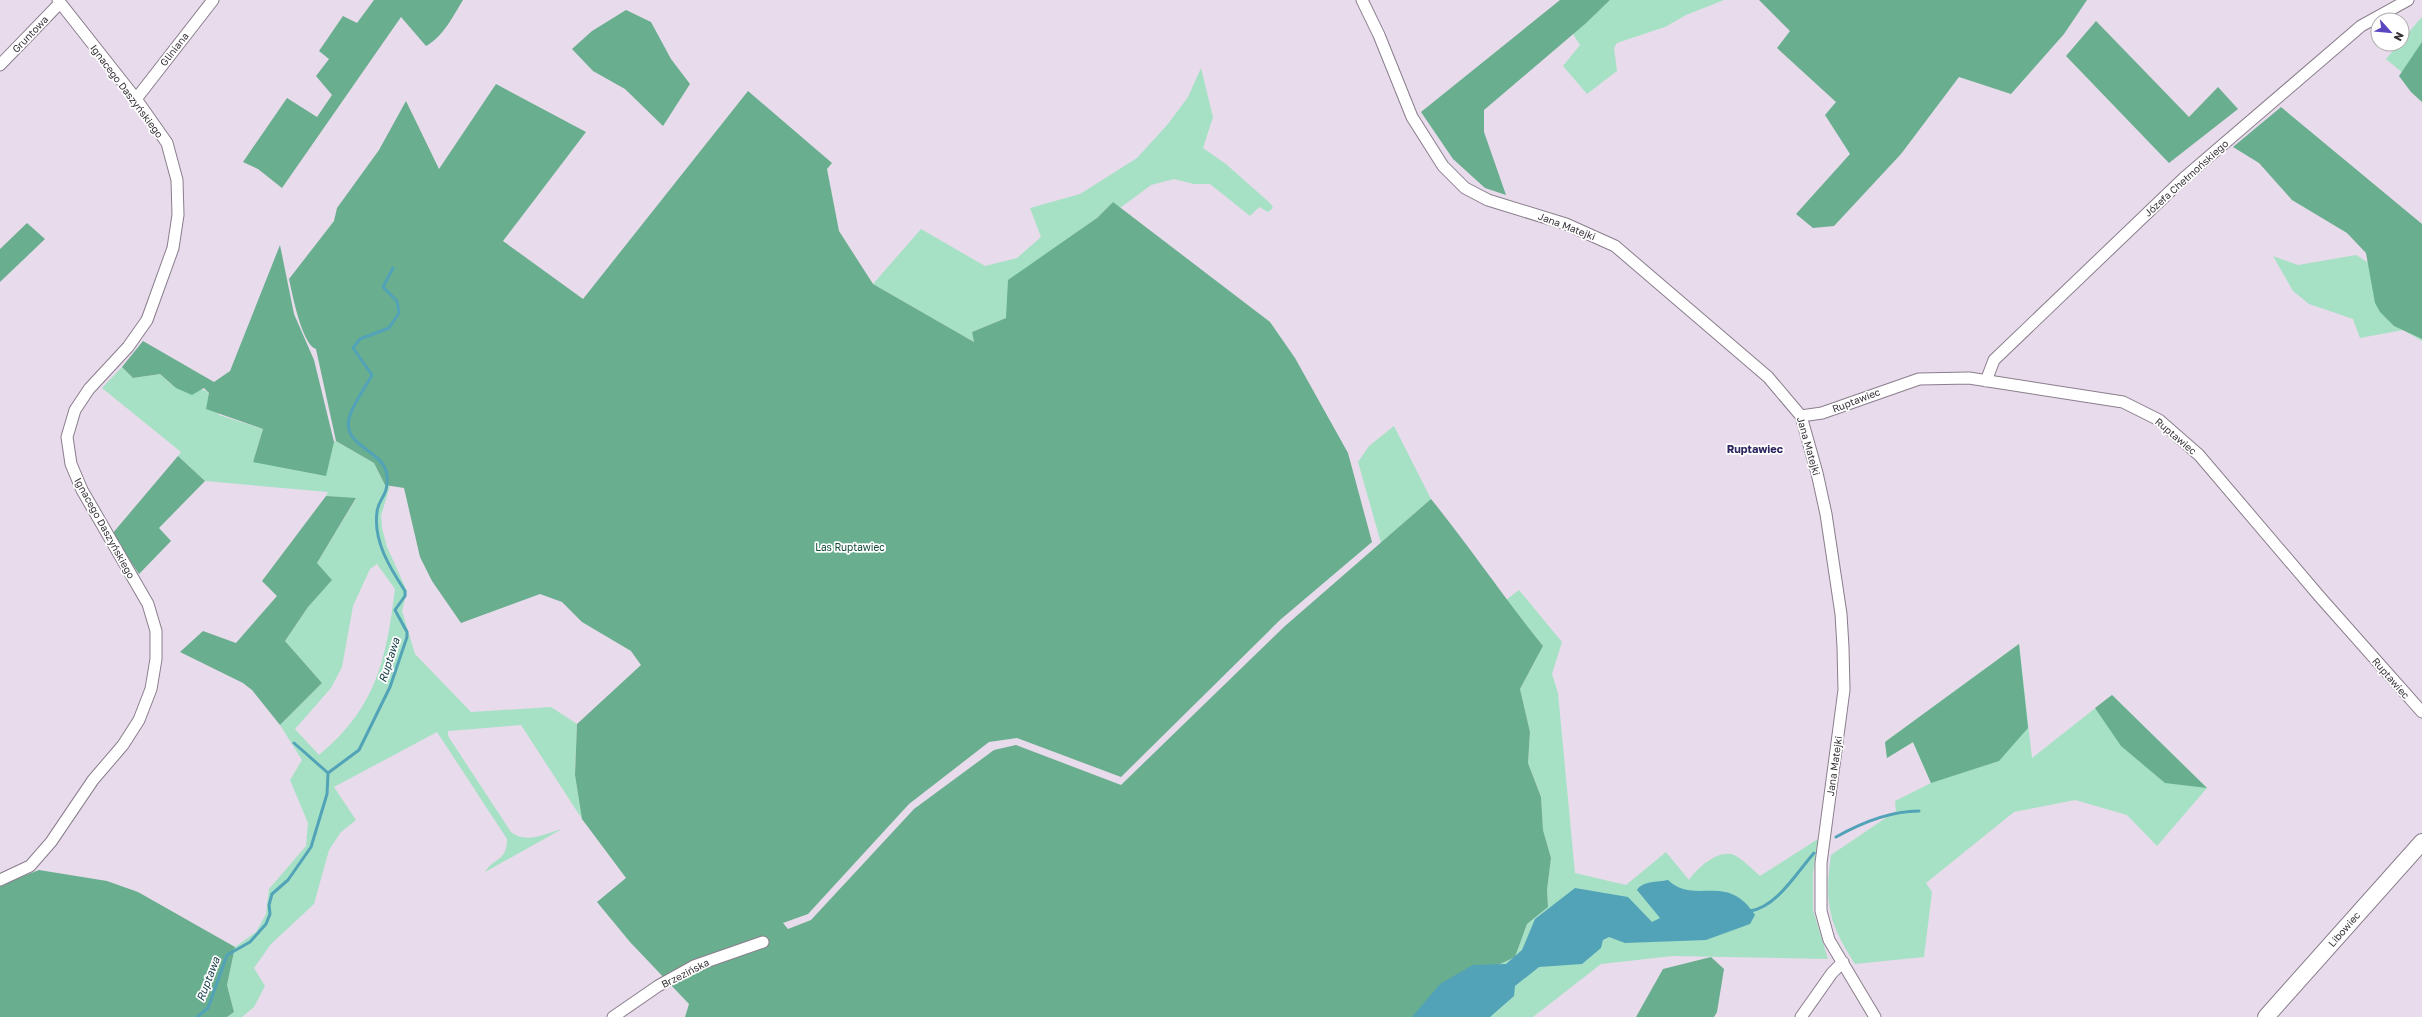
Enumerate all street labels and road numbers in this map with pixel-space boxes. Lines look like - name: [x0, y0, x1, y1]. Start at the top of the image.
- street label: Gruntowa: [10, 13, 50, 55]
- street label: Gliniana: [157, 30, 191, 68]
- street label: Ignacego Daszyńskiego: [88, 42, 166, 140]
- street label: Józefa Chełmońskiego: [2142, 137, 2230, 219]
- street label: Jana Matejki: [1537, 210, 1597, 242]
- street label: Ruptawiec: [1830, 385, 1882, 415]
- street label: Jana Matejki: [1795, 415, 1823, 477]
- street label: Ruptawiec: [2153, 415, 2200, 457]
- street label: Ignacego Daszyńskiego: [72, 475, 138, 581]
- street label: Ruptawiec: [2370, 655, 2412, 701]
- street label: Jana Matejki: [1824, 735, 1844, 797]
- street label: Libowiec: [2326, 909, 2363, 949]
- street label: Brzezińska: [659, 956, 711, 990]

